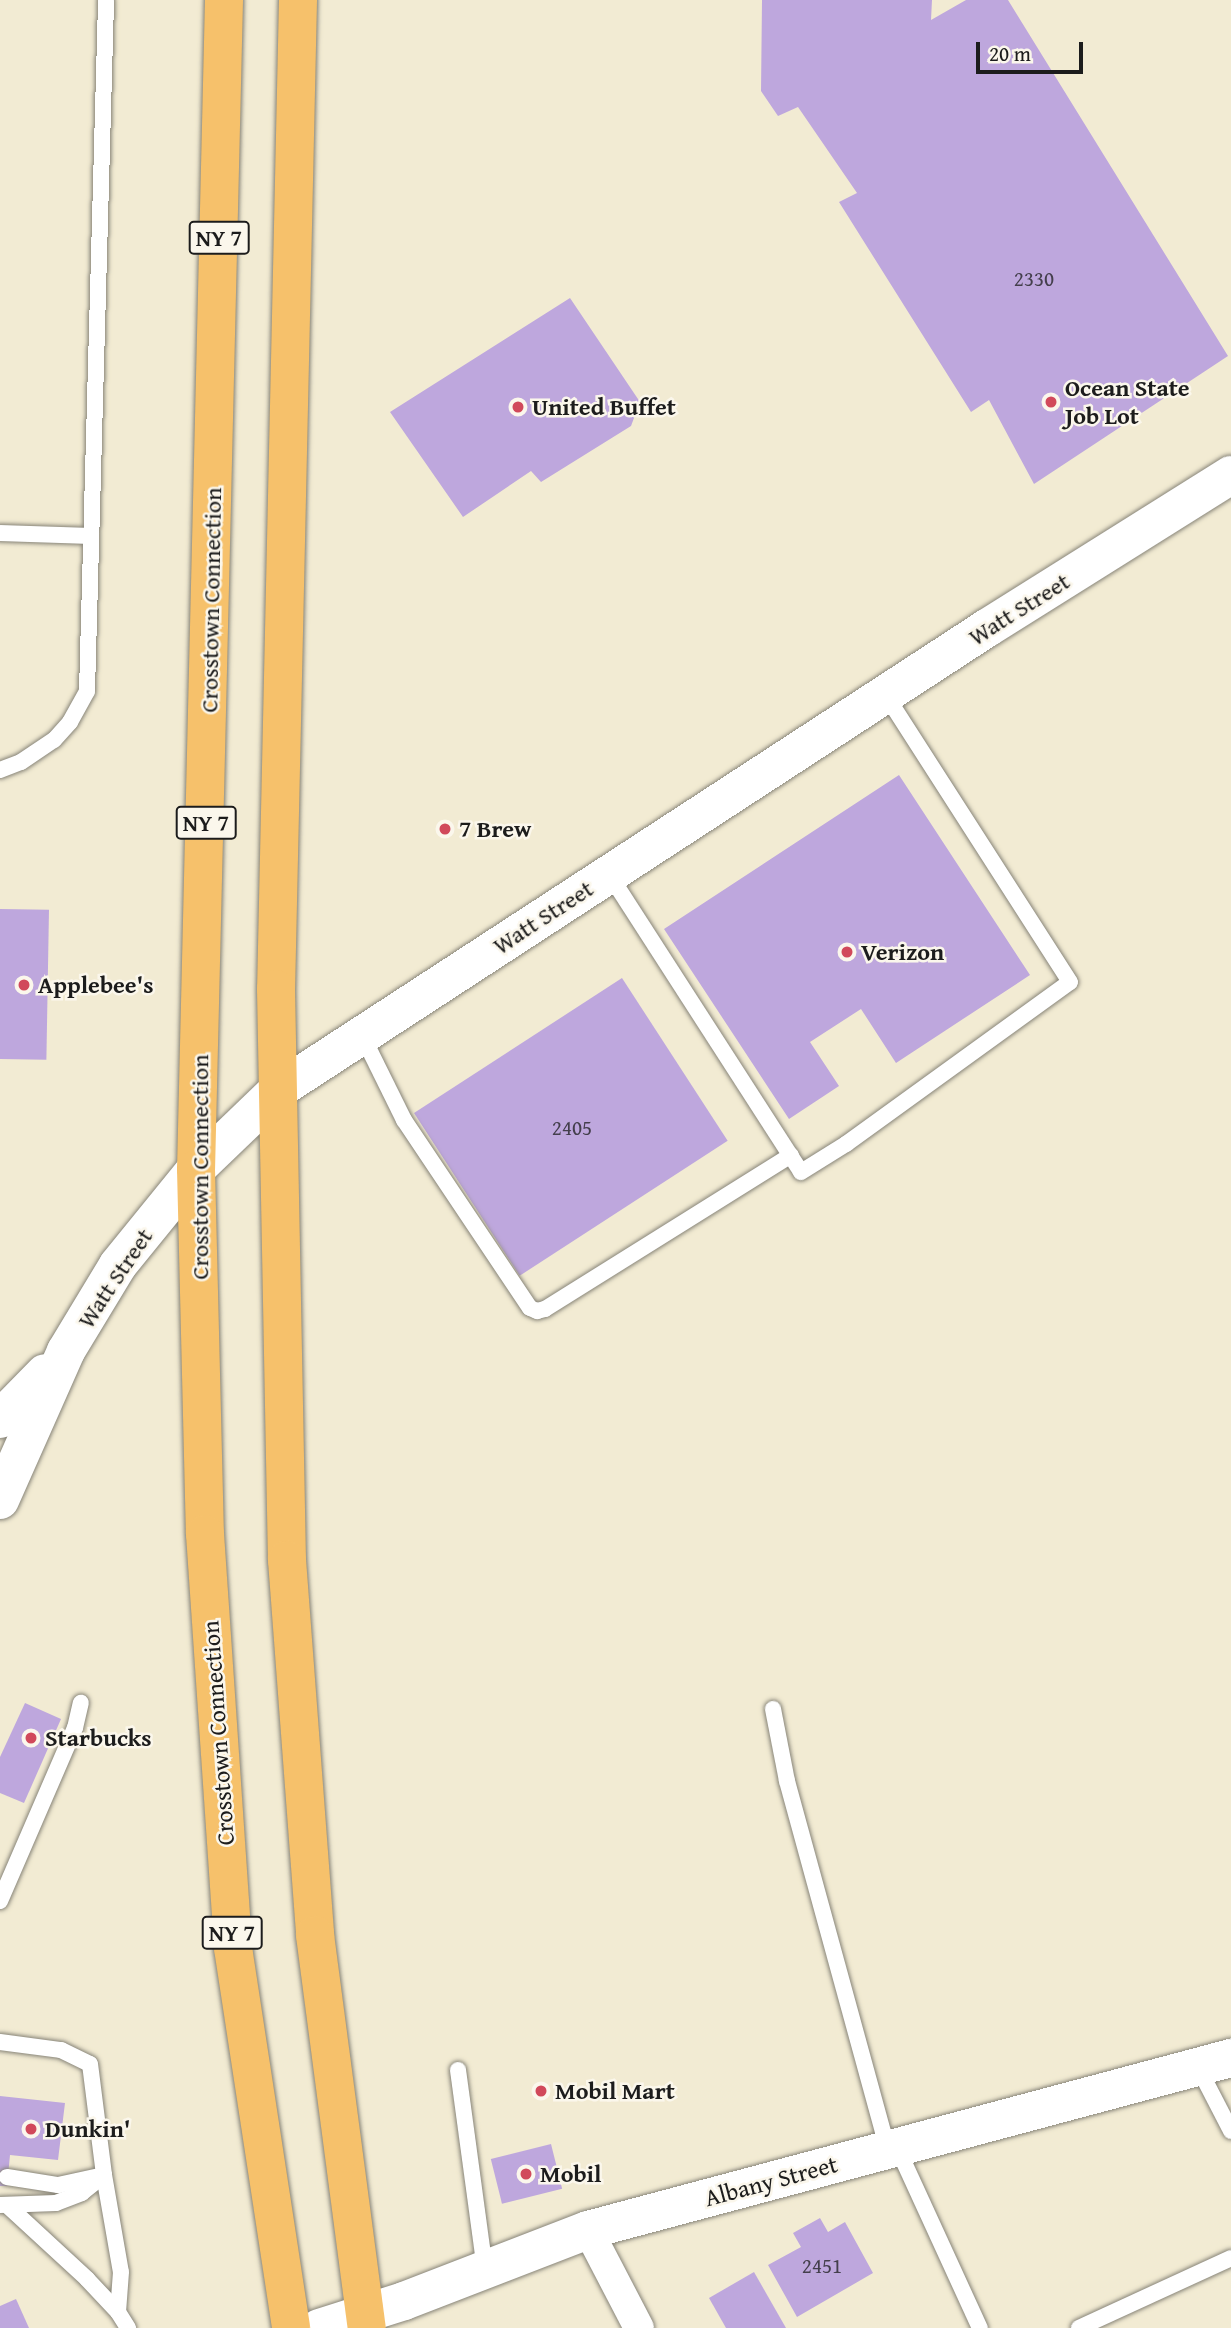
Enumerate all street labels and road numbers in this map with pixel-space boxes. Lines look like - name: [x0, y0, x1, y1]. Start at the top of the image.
- road number: NY 7: [188, 218, 250, 258]
- street label: Crosstown Connection: [195, 487, 227, 713]
- street label: Watt Street: [963, 567, 1075, 651]
- road number: NY 7: [174, 804, 238, 842]
- street label: Watt Street: [487, 874, 599, 960]
- street label: Crosstown Connection: [186, 1054, 214, 1280]
- street label: Watt Street: [71, 1223, 159, 1333]
- street label: Crosstown Connection: [196, 1620, 240, 1846]
- road number: NY 7: [201, 1914, 264, 1952]
- street label: Albany Street: [701, 2149, 841, 2213]

